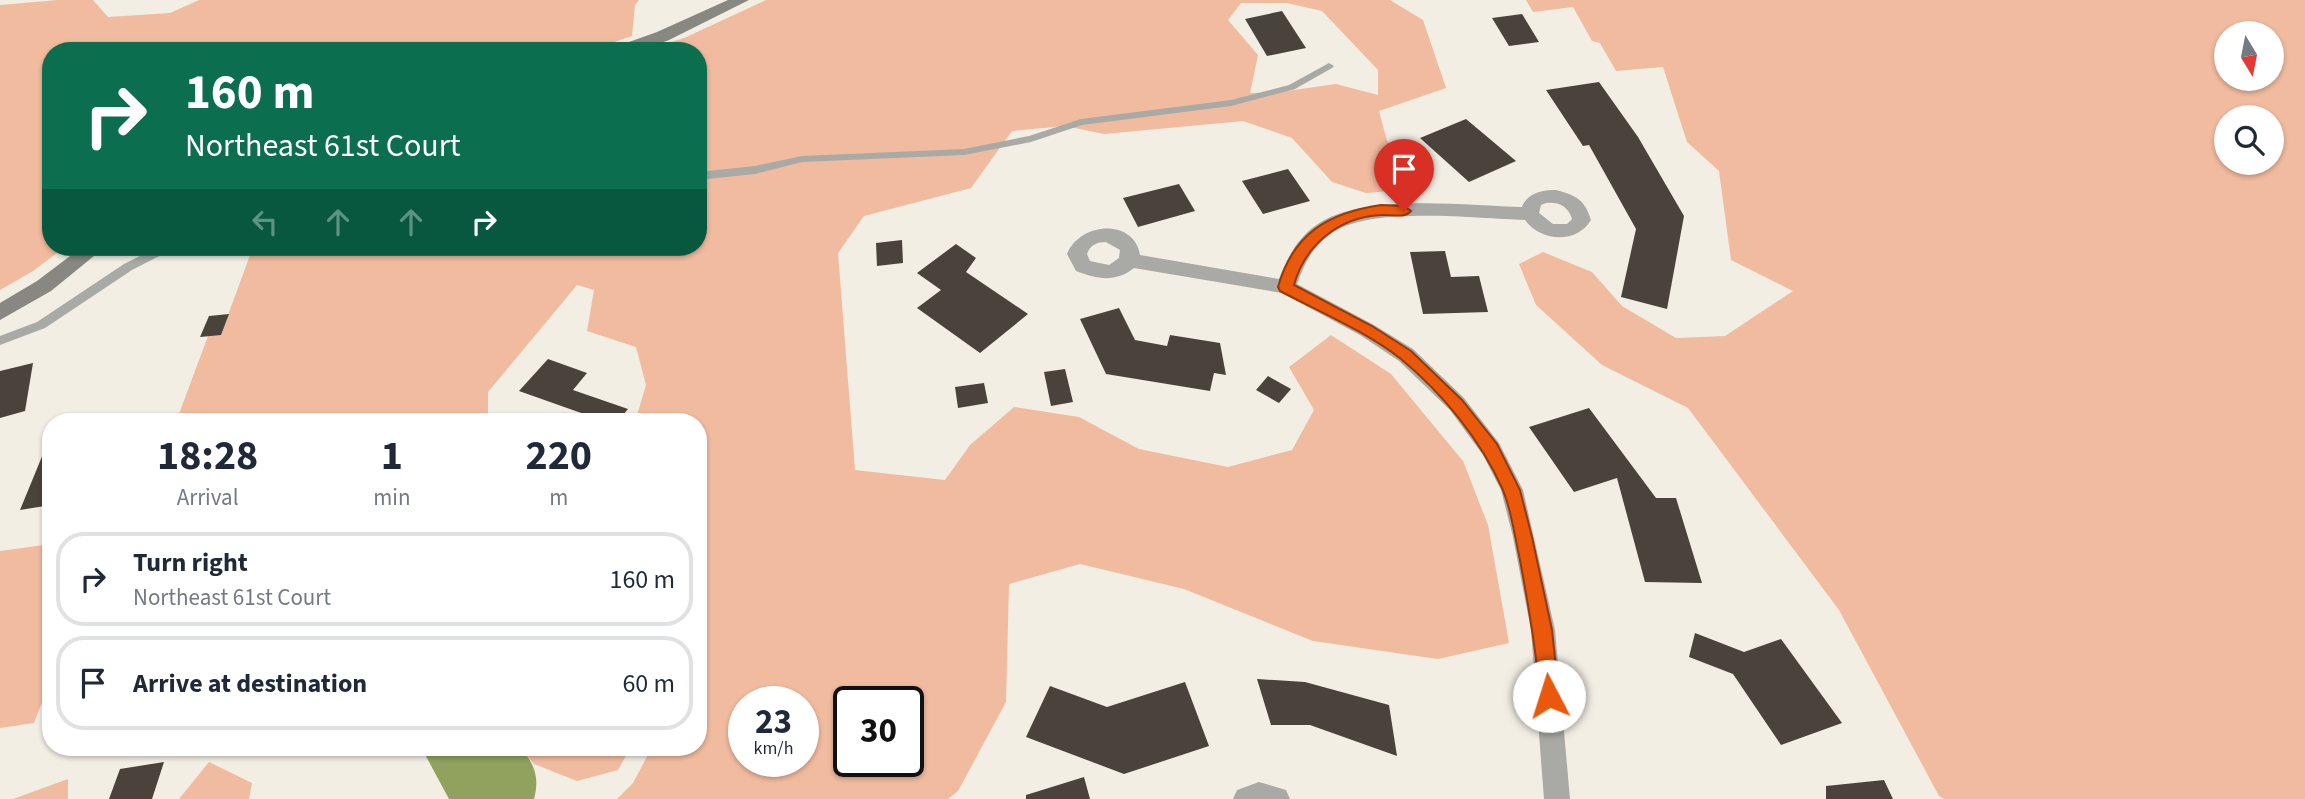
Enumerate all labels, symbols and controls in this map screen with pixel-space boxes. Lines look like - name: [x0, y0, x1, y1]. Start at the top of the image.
- north arrow: [2214, 21, 2284, 91]
- map controls: [2214, 21, 2284, 175]
- text: 160 m: [185, 58, 314, 128]
- icon: right: [70, 70, 161, 161]
- button: search: [2214, 105, 2284, 175]
- text: Northeast 61st Court: [185, 123, 461, 169]
- pin: [1374, 139, 1434, 211]
- icon: arrive: [1385, 150, 1423, 188]
- icon: left: [246, 203, 284, 241]
- icon: ahead: [319, 203, 357, 241]
- icon: ahead: [392, 203, 430, 241]
- icon: right: [465, 203, 503, 241]
- text: 18:28: [157, 426, 258, 486]
- text: 1: [381, 426, 403, 486]
- text: 220: [525, 426, 592, 486]
- text: Arrival: [177, 481, 239, 514]
- text: min: [373, 481, 411, 514]
- text: m: [549, 481, 568, 514]
- text: Turn right: [133, 544, 248, 581]
- icon: right: [74, 560, 112, 598]
- text: 160 m: [609, 561, 675, 598]
- text: Northeast 61st Court: [133, 581, 331, 614]
- position arrow: [1512, 659, 1586, 733]
- icon: arrive: [74, 664, 112, 702]
- text: Arrive at destination: [133, 665, 367, 702]
- text: 60 m: [622, 665, 675, 702]
- speed limit sign: 30: [833, 686, 924, 777]
- text: 23: [755, 697, 792, 747]
- text: km/h: [754, 736, 793, 761]

